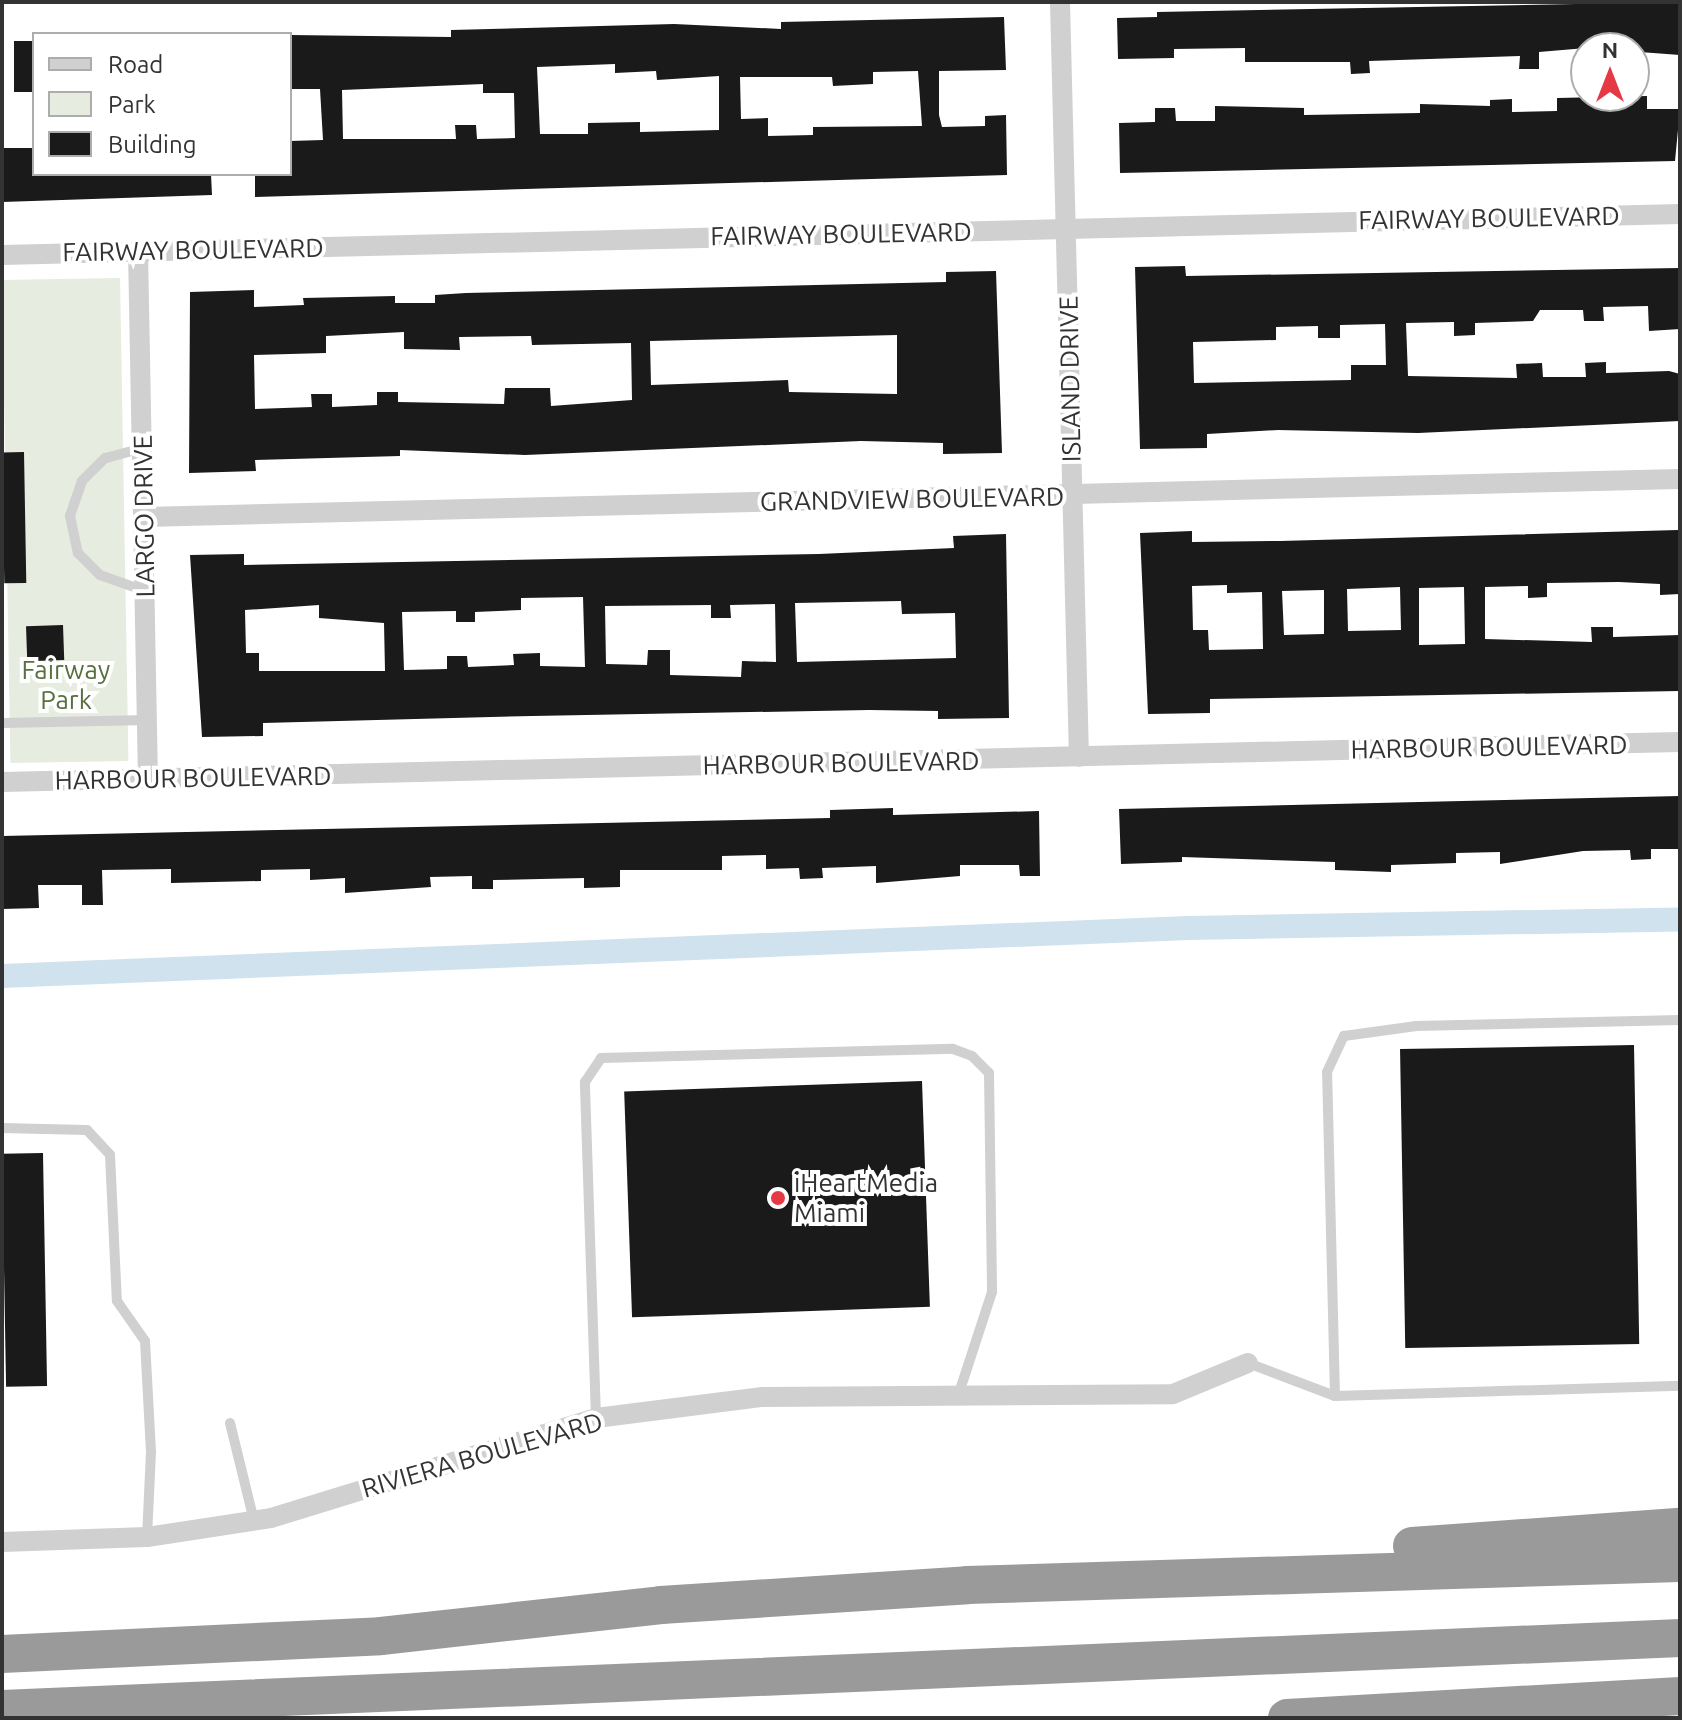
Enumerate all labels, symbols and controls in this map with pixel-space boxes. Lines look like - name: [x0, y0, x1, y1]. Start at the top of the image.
- legend: [32, 32, 292, 176]
- north arrow: [1570, 32, 1650, 112]
- text: N: [1602, 37, 1618, 62]
- text: Road: [108, 51, 163, 78]
- text: Park: [108, 91, 156, 118]
- text: Building: [108, 131, 196, 158]
- street label: FAIRWAY BOULEVARD: [1358, 200, 1620, 236]
- street label: FAIRWAY BOULEVARD: [710, 216, 972, 252]
- street label: FAIRWAY BOULEVARD: [62, 232, 324, 268]
- street label: ISLAND DRIVE: [1053, 296, 1087, 462]
- street label: LARGO DRIVE: [127, 434, 161, 598]
- street label: GRANDVIEW BOULEVARD: [760, 481, 1064, 517]
- park label: Fairway Park: [22, 654, 110, 716]
- street label: HARBOUR BOULEVARD: [1350, 729, 1628, 765]
- street label: HARBOUR BOULEVARD: [702, 745, 980, 781]
- street label: HARBOUR BOULEVARD: [54, 760, 332, 796]
- place label: iHeartMedia Miami: [794, 1167, 938, 1228]
- marker: iHeartMedia Miami: [769, 1189, 787, 1207]
- street label: RIVIERA BOULEVARD: [358, 1406, 606, 1504]

